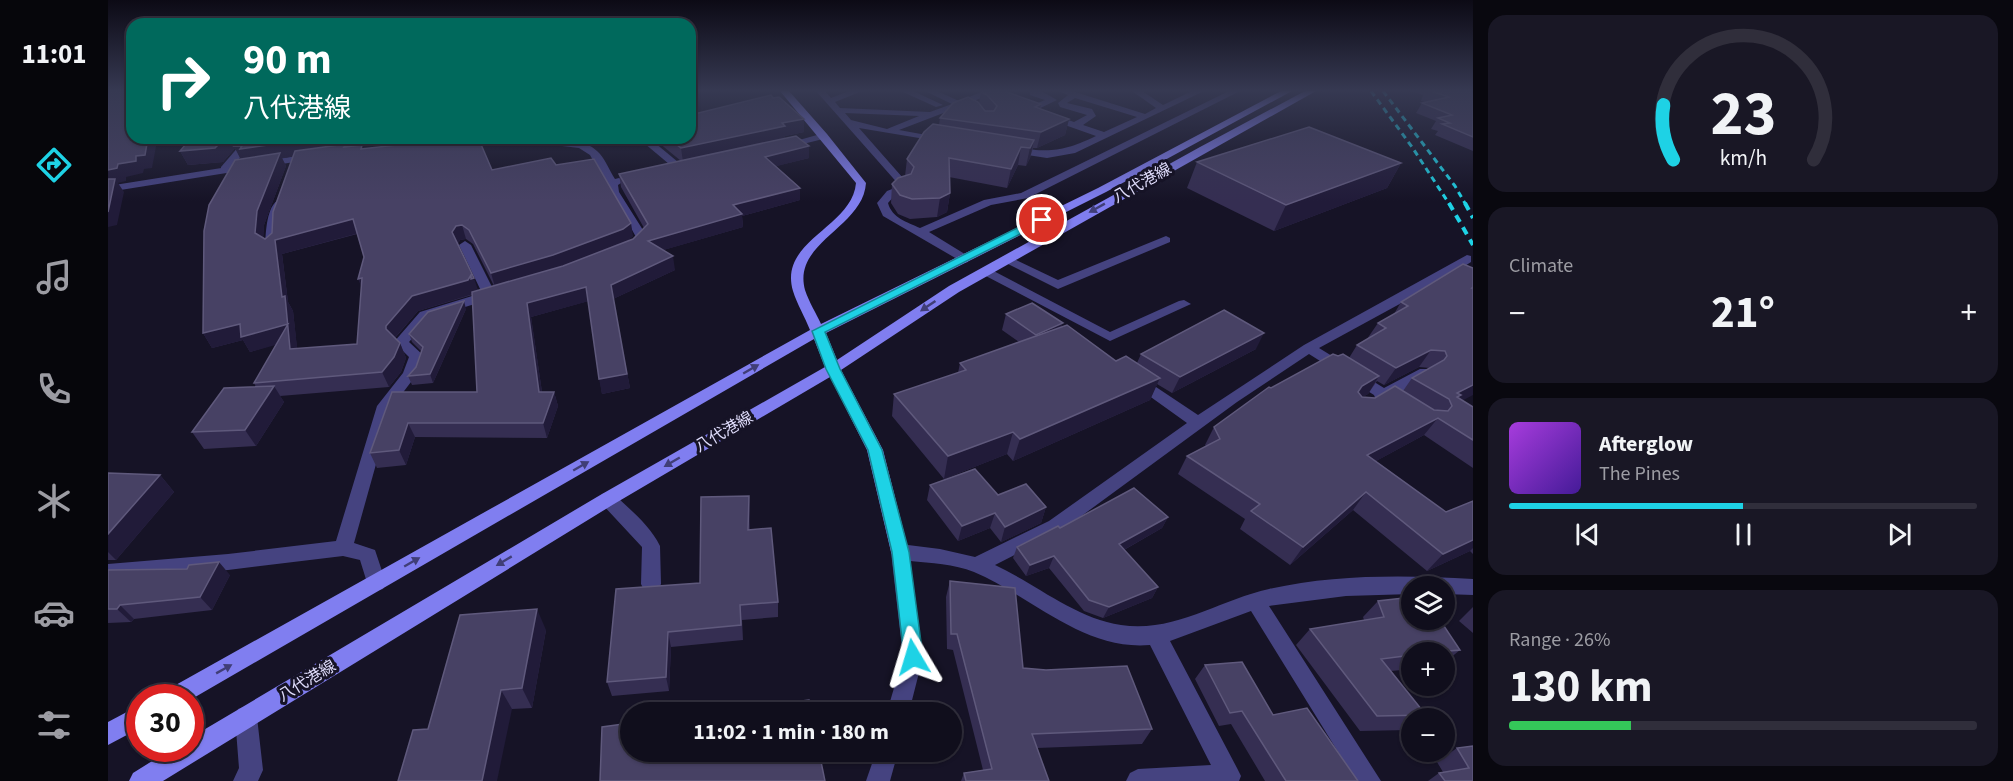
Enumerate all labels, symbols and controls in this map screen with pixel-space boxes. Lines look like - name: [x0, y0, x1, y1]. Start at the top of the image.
- text: 90 m: [243, 30, 332, 90]
- text: 11:01: [21, 35, 87, 74]
- icon: right: [144, 42, 222, 120]
- text: 23: [1710, 70, 1776, 159]
- text: 八代港線: [243, 89, 351, 128]
- icon: directions: [33, 144, 75, 186]
- text: km/h: [1719, 144, 1767, 175]
- street label: 八代港線: [1109, 158, 1175, 208]
- pin: [1016, 194, 1067, 245]
- icon: arrive: [1025, 203, 1058, 236]
- one-way arrow: [1088, 203, 1105, 213]
- text: Climate: [1509, 252, 1573, 280]
- icon: music: [33, 256, 75, 298]
- text: 21°: [1711, 281, 1775, 345]
- text: −: [1509, 290, 1525, 337]
- text: +: [1961, 290, 1977, 337]
- one-way arrow: [921, 300, 937, 312]
- one-way arrow: [743, 364, 760, 374]
- icon: phone: [33, 368, 75, 410]
- street label: 八代港線: [691, 406, 757, 458]
- text: Afterglow: [1599, 428, 1693, 460]
- one-way arrow: [663, 457, 680, 467]
- text: The Pines: [1599, 460, 1680, 488]
- one-way arrow: [573, 461, 590, 471]
- icon: climate: [33, 480, 75, 522]
- icon: previous: [1571, 518, 1604, 551]
- icon: pause: [1727, 518, 1760, 551]
- icon: next: [1883, 518, 1916, 551]
- one-way arrow: [496, 556, 513, 567]
- one-way arrow: [404, 557, 420, 568]
- map controls: [1401, 576, 1455, 762]
- button: layers: [1401, 576, 1455, 630]
- icon: car: [33, 592, 75, 634]
- position arrow: [881, 625, 945, 689]
- text: Range · 26%: [1509, 626, 1610, 654]
- button: +: [1401, 642, 1455, 696]
- street label: 八代港線: [274, 655, 340, 707]
- text: 130 km: [1509, 655, 1653, 719]
- one-way arrow: [216, 664, 233, 674]
- speed limit sign: 30: [126, 684, 204, 762]
- icon: filters: [33, 704, 75, 746]
- button: −: [1401, 708, 1455, 762]
- text: 11:02 · 1 min · 180 m: [693, 716, 889, 748]

